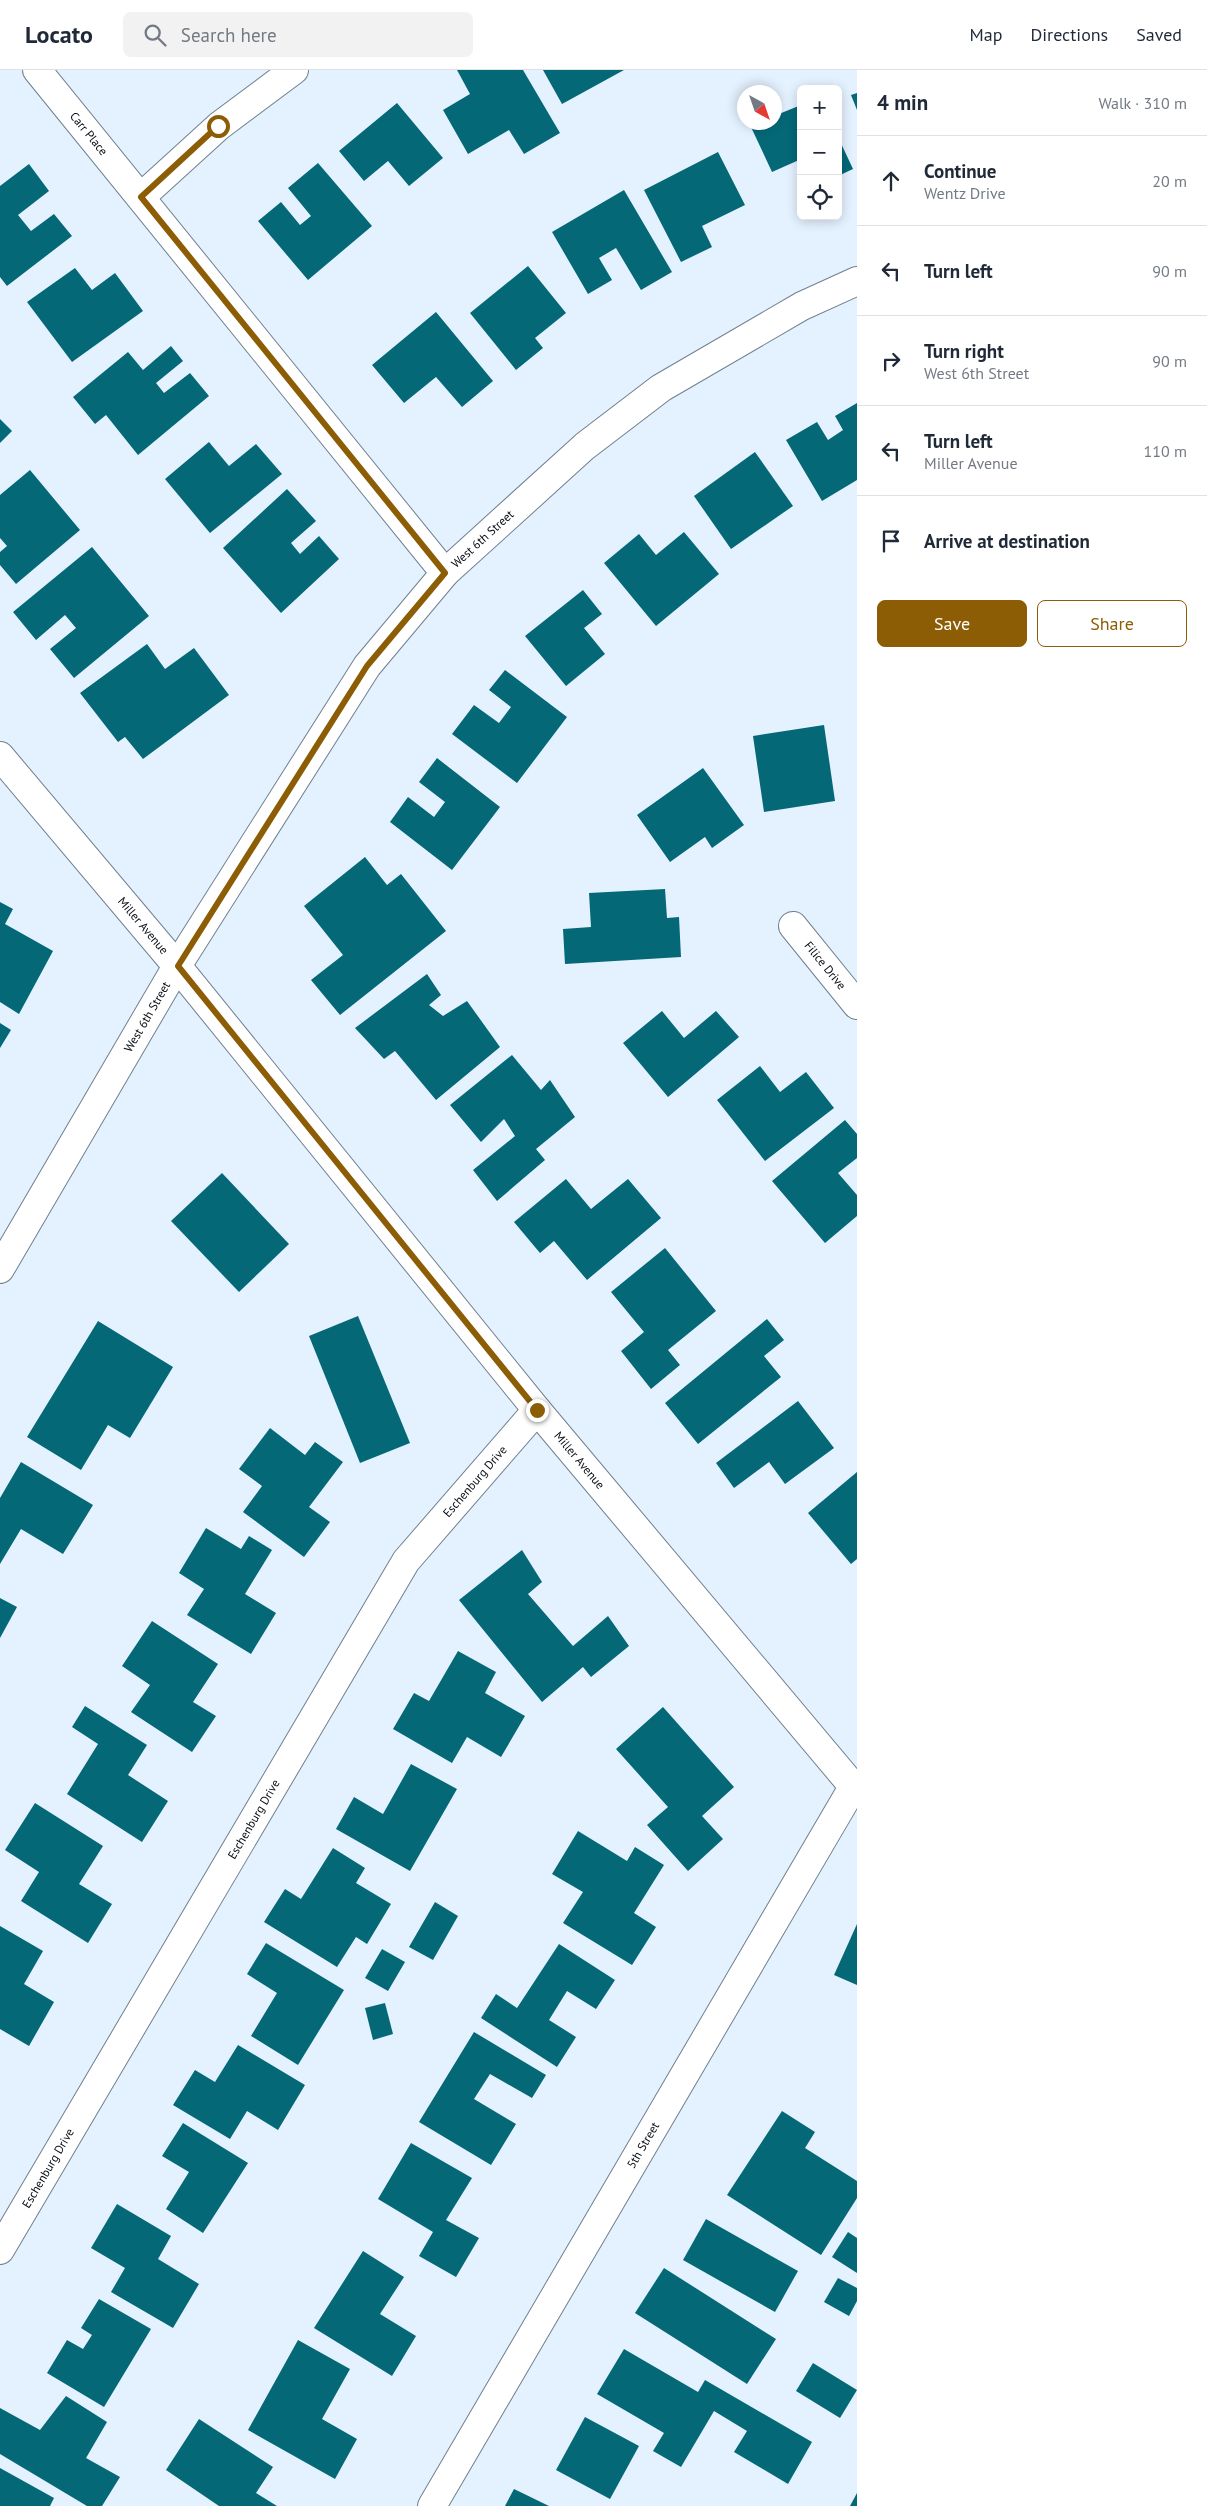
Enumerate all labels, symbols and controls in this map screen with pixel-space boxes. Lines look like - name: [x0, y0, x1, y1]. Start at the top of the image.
- search box: [123, 12, 473, 57]
- text: Locato: [25, 19, 93, 50]
- icon: search: [141, 21, 169, 49]
- text: Search here: [181, 23, 277, 47]
- text: Map: [970, 23, 1002, 46]
- text: Directions: [1030, 23, 1108, 46]
- text: Saved: [1136, 23, 1182, 46]
- north arrow: [737, 85, 782, 130]
- map controls: [797, 85, 842, 220]
- button: +: [797, 85, 842, 130]
- text: 4 min: [877, 89, 928, 116]
- text: Walk · 310 m: [1098, 93, 1187, 113]
- street label: Carr Place: [67, 109, 111, 158]
- route start: [207, 115, 230, 138]
- button: −: [797, 130, 842, 175]
- text: Continue: [924, 159, 996, 183]
- icon: ahead: [877, 167, 905, 195]
- text: 20 m: [1152, 171, 1187, 191]
- button: locate: [797, 175, 842, 220]
- text: Wentz Drive: [924, 183, 1006, 203]
- icon: left: [877, 257, 905, 285]
- text: Turn left: [924, 259, 993, 283]
- text: 90 m: [1152, 261, 1187, 281]
- text: Turn right: [924, 339, 1004, 363]
- icon: right: [877, 347, 905, 375]
- text: 90 m: [1152, 351, 1187, 371]
- text: West 6th Street: [924, 363, 1029, 383]
- text: Turn left: [924, 429, 993, 453]
- icon: left: [877, 437, 905, 465]
- text: 110 m: [1144, 441, 1187, 461]
- text: Miller Avenue: [924, 453, 1018, 473]
- street label: West 6th Street: [448, 507, 516, 571]
- icon: arrive: [877, 527, 905, 555]
- text: Arrive at destination: [924, 529, 1090, 553]
- button: Save: [877, 600, 1027, 647]
- button: Share: [1037, 600, 1187, 647]
- street label: Miller Avenue: [115, 894, 172, 957]
- street label: Filice Drive: [802, 938, 849, 992]
- street label: West 6th Street: [120, 979, 173, 1055]
- route end: [526, 1399, 549, 1422]
- street label: Miller Avenue: [551, 1428, 608, 1492]
- street label: Eschenburg Drive: [440, 1442, 510, 1520]
- street label: Eschenburg Drive: [224, 1776, 283, 1861]
- street label: 5th Street: [623, 2119, 662, 2171]
- street label: Eschenburg Drive: [19, 2125, 77, 2210]

